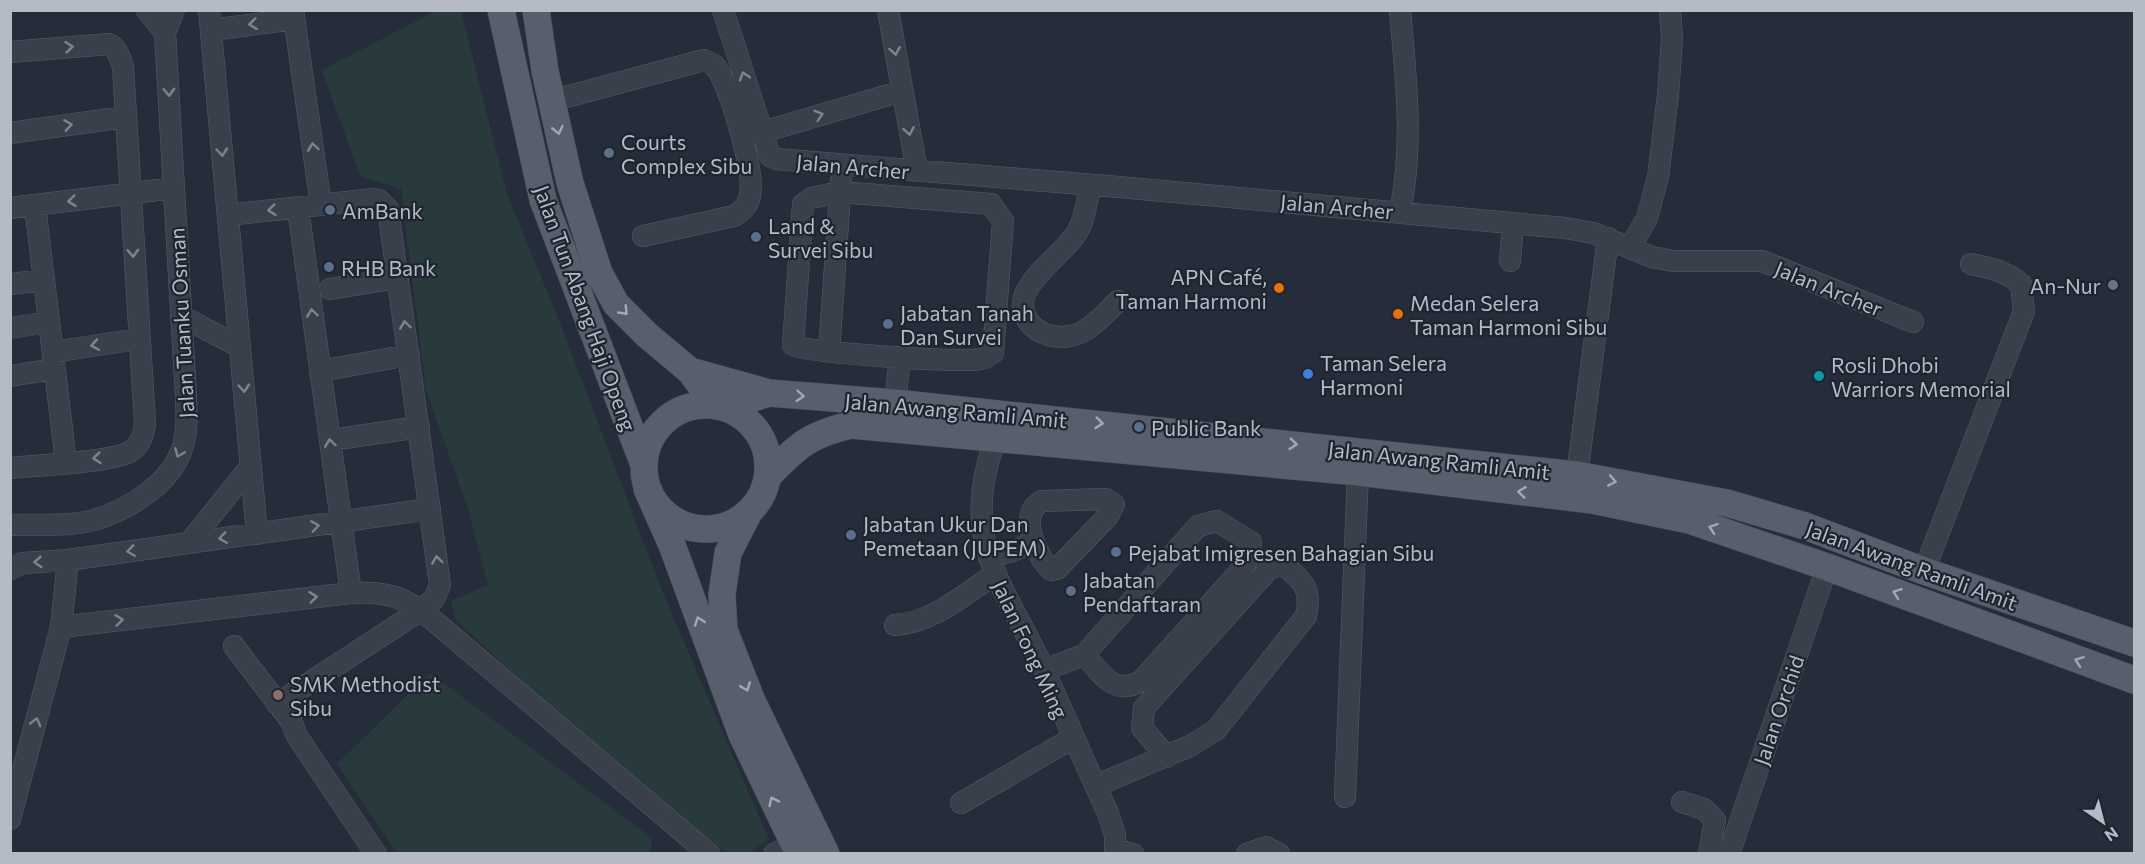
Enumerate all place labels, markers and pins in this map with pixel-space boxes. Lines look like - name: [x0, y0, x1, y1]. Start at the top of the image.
- place label: Courts Complex Sibu: [621, 129, 752, 178]
- marker: Courts Complex Sibu: [602, 146, 616, 160]
- place label: AmBank: [342, 198, 423, 223]
- marker: AmBank: [323, 203, 337, 217]
- place label: Land & Survei Sibu: [768, 213, 873, 262]
- marker: Land & Survei Sibu: [749, 230, 763, 244]
- place label: RHB Bank: [341, 255, 436, 280]
- marker: RHB Bank: [322, 260, 336, 274]
- place label: APN Café, Taman Harmoni: [1116, 264, 1267, 313]
- place label: An-Nur: [2030, 273, 2101, 298]
- marker: An-Nur: [2106, 278, 2120, 292]
- marker: APN Café, Taman Harmoni: [1272, 281, 1286, 295]
- place label: Medan Selera Taman Harmoni Sibu: [1410, 290, 1607, 339]
- place label: Jabatan Tanah Dan Survei: [900, 300, 1034, 349]
- marker: Medan Selera Taman Harmoni Sibu: [1391, 307, 1405, 321]
- marker: Jabatan Tanah Dan Survei: [881, 317, 895, 331]
- place label: Taman Selera Harmoni: [1320, 350, 1447, 399]
- place label: Rosli Dhobi Warriors Memorial: [1831, 352, 2011, 401]
- marker: Taman Selera Harmoni: [1301, 367, 1315, 381]
- marker: Rosli Dhobi Warriors Memorial: [1812, 369, 1826, 383]
- place label: Public Bank: [1151, 415, 1261, 440]
- marker: Public Bank: [1132, 420, 1146, 434]
- place label: Jabatan Ukur Dan Pemetaan (JUPEM): [863, 511, 1046, 560]
- marker: Jabatan Ukur Dan Pemetaan (JUPEM): [844, 528, 858, 542]
- place label: Pejabat Imigresen Bahagian Sibu: [1128, 540, 1434, 565]
- marker: Pejabat Imigresen Bahagian Sibu: [1109, 545, 1123, 559]
- place label: Jabatan Pendaftaran: [1083, 567, 1201, 616]
- marker: Jabatan Pendaftaran: [1064, 584, 1078, 598]
- place label: SMK Methodist Sibu: [290, 671, 440, 720]
- marker: SMK Methodist Sibu: [271, 688, 285, 702]

